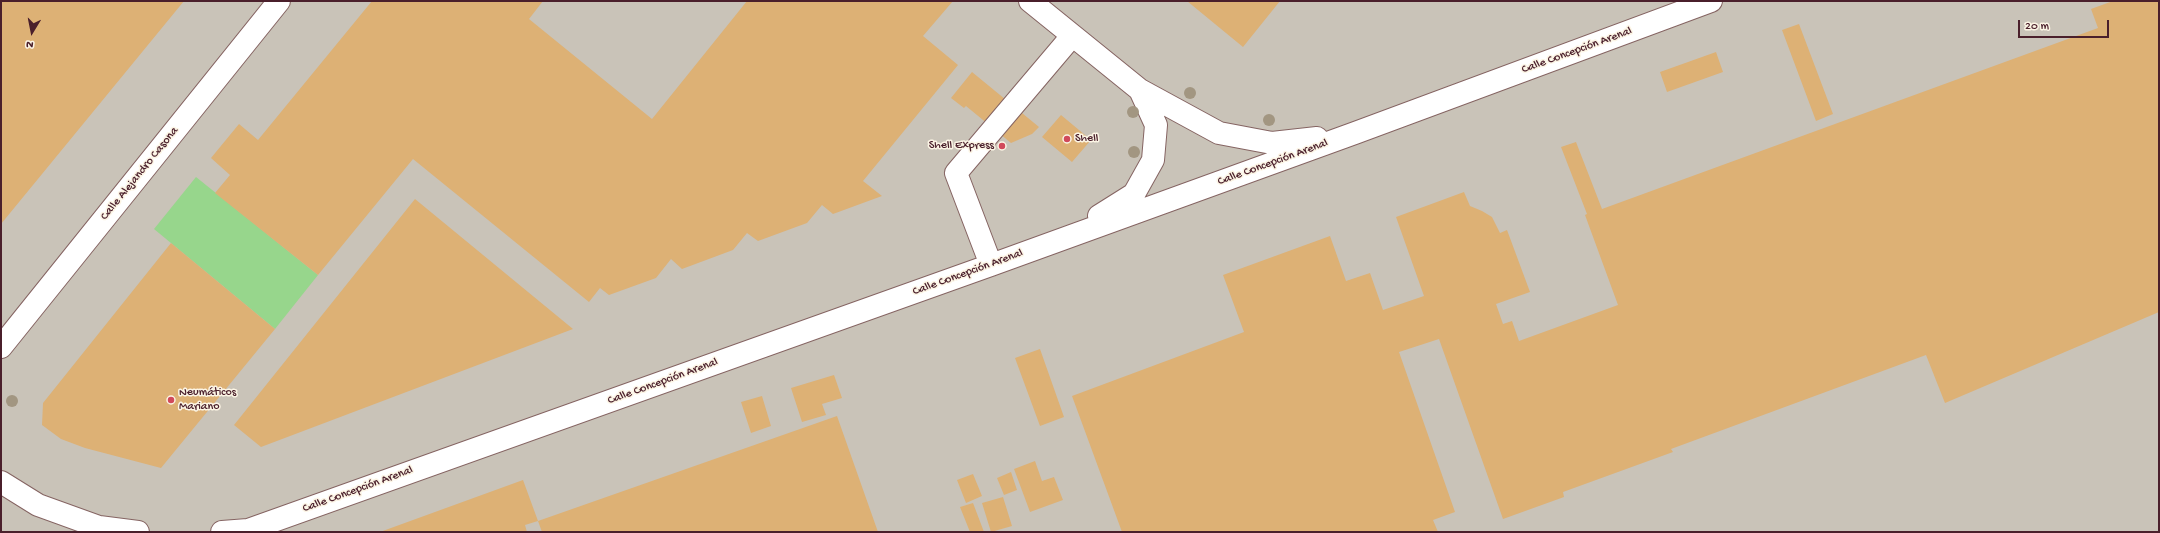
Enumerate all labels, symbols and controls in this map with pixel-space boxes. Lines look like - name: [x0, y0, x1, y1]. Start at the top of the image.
- north arrow: [12, 12, 52, 52]
- scale bar: [2020, 12, 2111, 38]
- text: 20 m: [2025, 20, 2049, 34]
- street label: Calle Concepción Arenal: [1520, 24, 1634, 78]
- text: N: [25, 37, 34, 50]
- street label: Calle Alejandro Casona: [98, 124, 182, 224]
- place label: Shell: [1075, 132, 1098, 146]
- marker: Shell: [1062, 134, 1072, 144]
- street label: Calle Concepción Arenal: [1216, 136, 1330, 190]
- place label: Shell Express: [929, 139, 994, 153]
- marker: Shell Express: [997, 141, 1007, 151]
- street label: Calle Concepción Arenal: [911, 246, 1025, 300]
- street label: Calle Concepción Arenal: [606, 355, 720, 409]
- place label: Neumáticos Mariano: [179, 386, 236, 414]
- marker: Neumáticos Mariano: [166, 395, 176, 405]
- street label: Calle Concepción Arenal: [301, 463, 415, 517]

